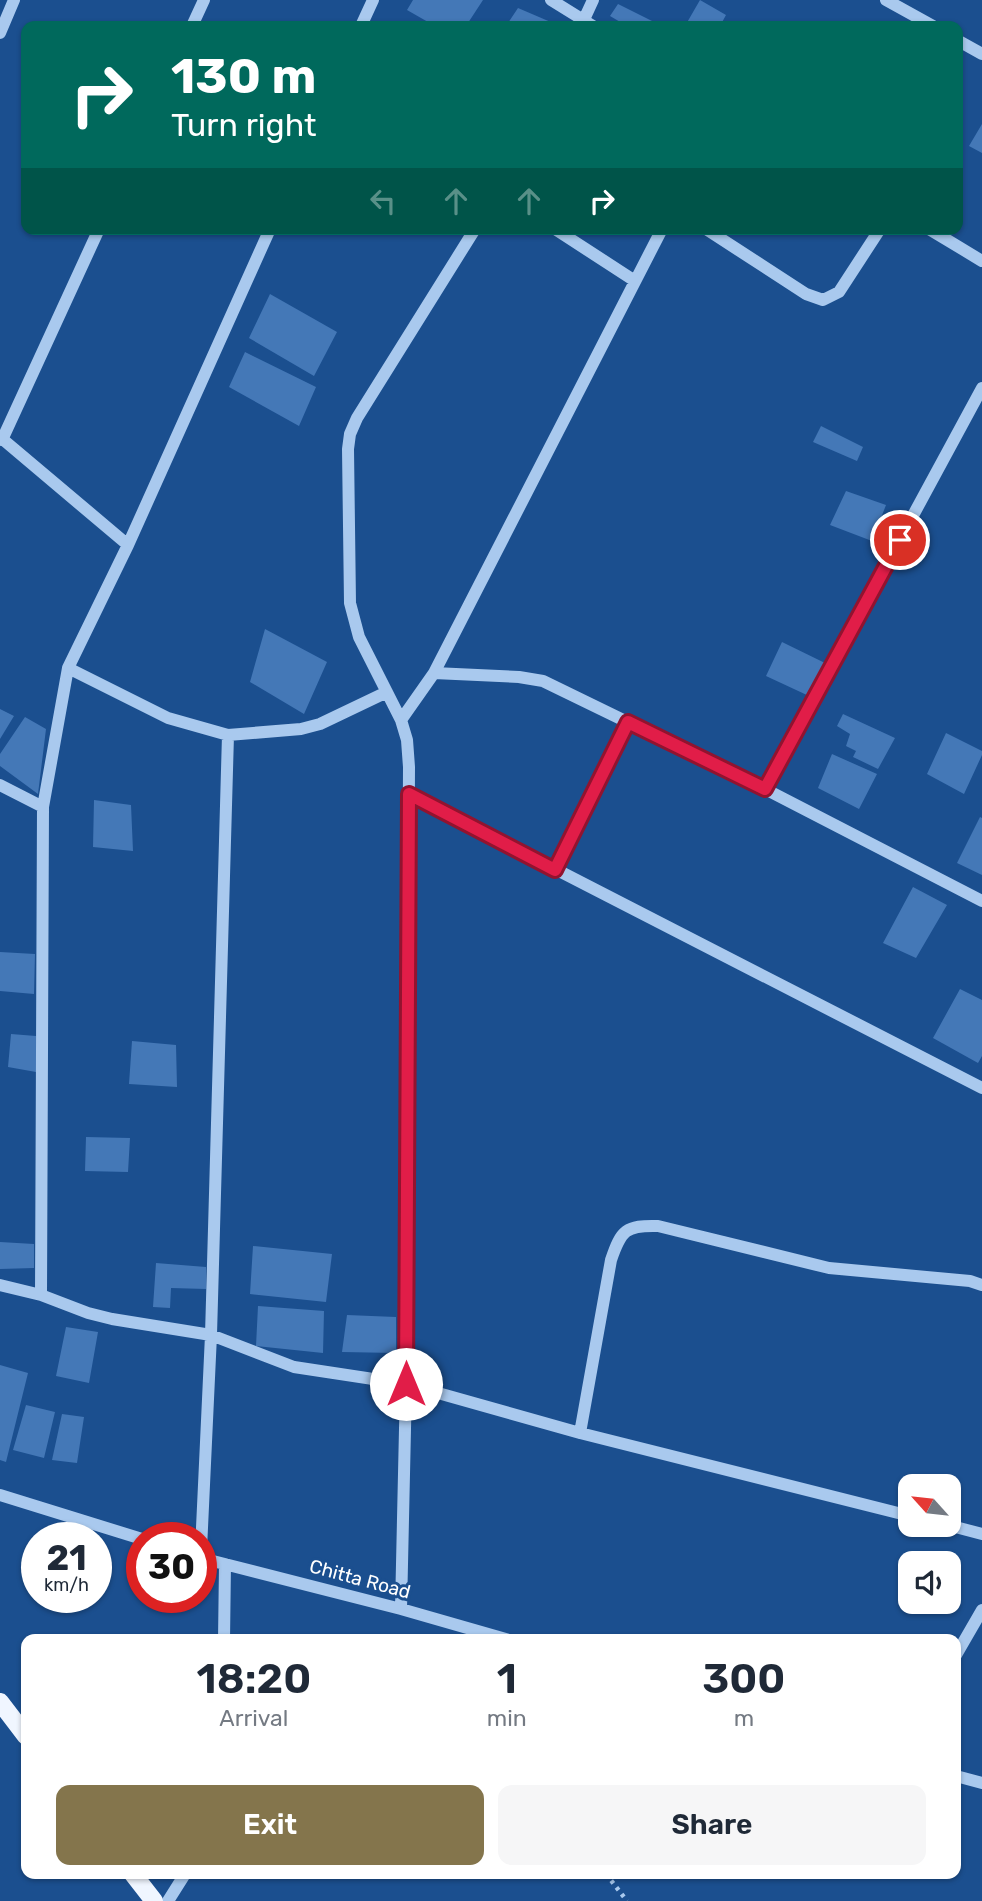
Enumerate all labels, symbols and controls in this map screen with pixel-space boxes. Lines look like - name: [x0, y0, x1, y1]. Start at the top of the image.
- text: 130 m: [171, 47, 316, 105]
- icon: right: [56, 49, 147, 140]
- text: Turn right: [171, 106, 316, 144]
- icon: left: [364, 182, 402, 220]
- icon: ahead: [437, 182, 475, 220]
- icon: ahead: [510, 182, 548, 220]
- icon: right: [583, 182, 621, 220]
- pin: [870, 510, 930, 570]
- icon: arrive: [881, 521, 919, 559]
- position arrow: [369, 1347, 443, 1421]
- north arrow: [898, 1474, 961, 1536]
- map controls: [898, 1474, 961, 1614]
- speed limit sign: 30: [126, 1522, 217, 1613]
- text: 21: [46, 1537, 87, 1579]
- button: sound: [898, 1551, 961, 1614]
- street label: Chitta Road: [307, 1554, 413, 1604]
- text: km/h: [44, 1574, 89, 1596]
- text: 18:20: [197, 1654, 311, 1704]
- text: 1: [497, 1654, 517, 1704]
- text: 300: [702, 1654, 785, 1704]
- text: Arrival: [219, 1704, 288, 1732]
- text: min: [487, 1704, 527, 1732]
- text: m: [734, 1704, 754, 1732]
- button: Exit: [56, 1785, 484, 1865]
- button: Share: [498, 1785, 926, 1865]

